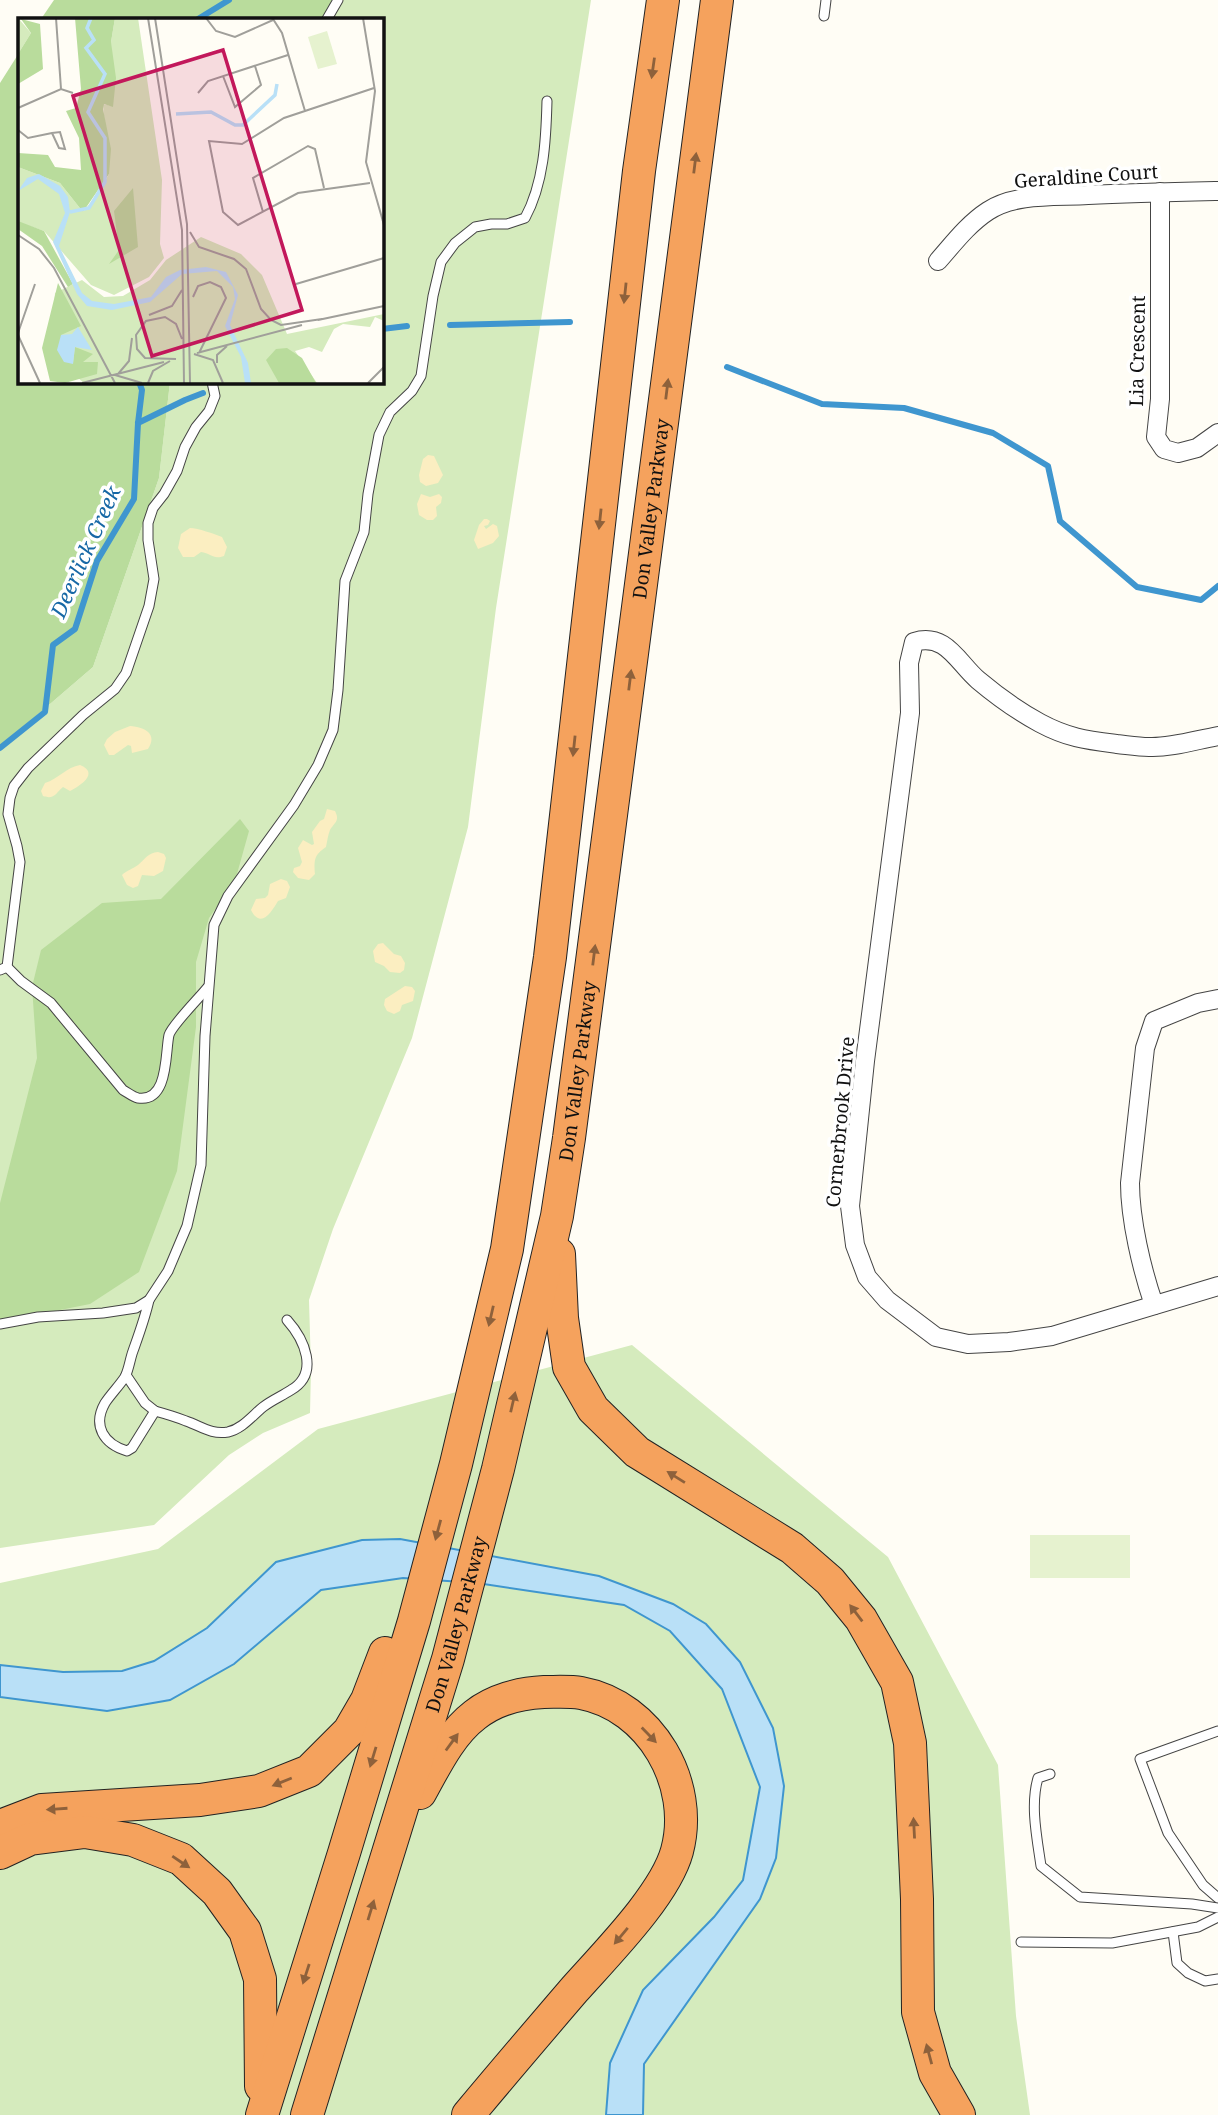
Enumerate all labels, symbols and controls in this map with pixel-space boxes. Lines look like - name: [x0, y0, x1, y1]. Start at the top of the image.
- inset map: [18, 18, 383, 383]
- one-way arrow: [648, 57, 659, 79]
- one-way arrow: [689, 152, 700, 174]
- street label: Geraldine Court: [1013, 158, 1159, 194]
- one-way arrow: [620, 283, 631, 305]
- street label: Lia Crescent: [1123, 295, 1151, 407]
- one-way arrow: [662, 378, 673, 400]
- street label: Don Valley Parkway: [626, 417, 675, 601]
- water label: Deerlick Creek: [43, 480, 127, 623]
- one-way arrow: [594, 509, 605, 531]
- one-way arrow: [624, 669, 635, 691]
- one-way arrow: [569, 735, 580, 757]
- one-way arrow: [588, 943, 599, 965]
- street label: Don Valley Parkway: [553, 979, 602, 1163]
- street label: Cornerbrook Drive: [820, 1035, 860, 1209]
- one-way arrow: [486, 1305, 497, 1327]
- one-way arrow: [508, 1391, 519, 1413]
- one-way arrow: [667, 1470, 686, 1483]
- one-way arrow: [433, 1520, 443, 1541]
- street label: Don Valley Parkway: [419, 1533, 493, 1716]
- one-way arrow: [848, 1605, 863, 1623]
- one-way arrow: [640, 1726, 656, 1743]
- one-way arrow: [445, 1733, 459, 1751]
- one-way arrow: [368, 1746, 378, 1767]
- one-way arrow: [271, 1777, 292, 1788]
- one-way arrow: [46, 1804, 68, 1815]
- one-way arrow: [908, 1817, 919, 1839]
- one-way arrow: [172, 1855, 190, 1869]
- one-way arrow: [366, 1899, 376, 1920]
- one-way arrow: [613, 1927, 629, 1945]
- one-way arrow: [300, 1964, 311, 1985]
- one-way arrow: [924, 2043, 934, 2064]

